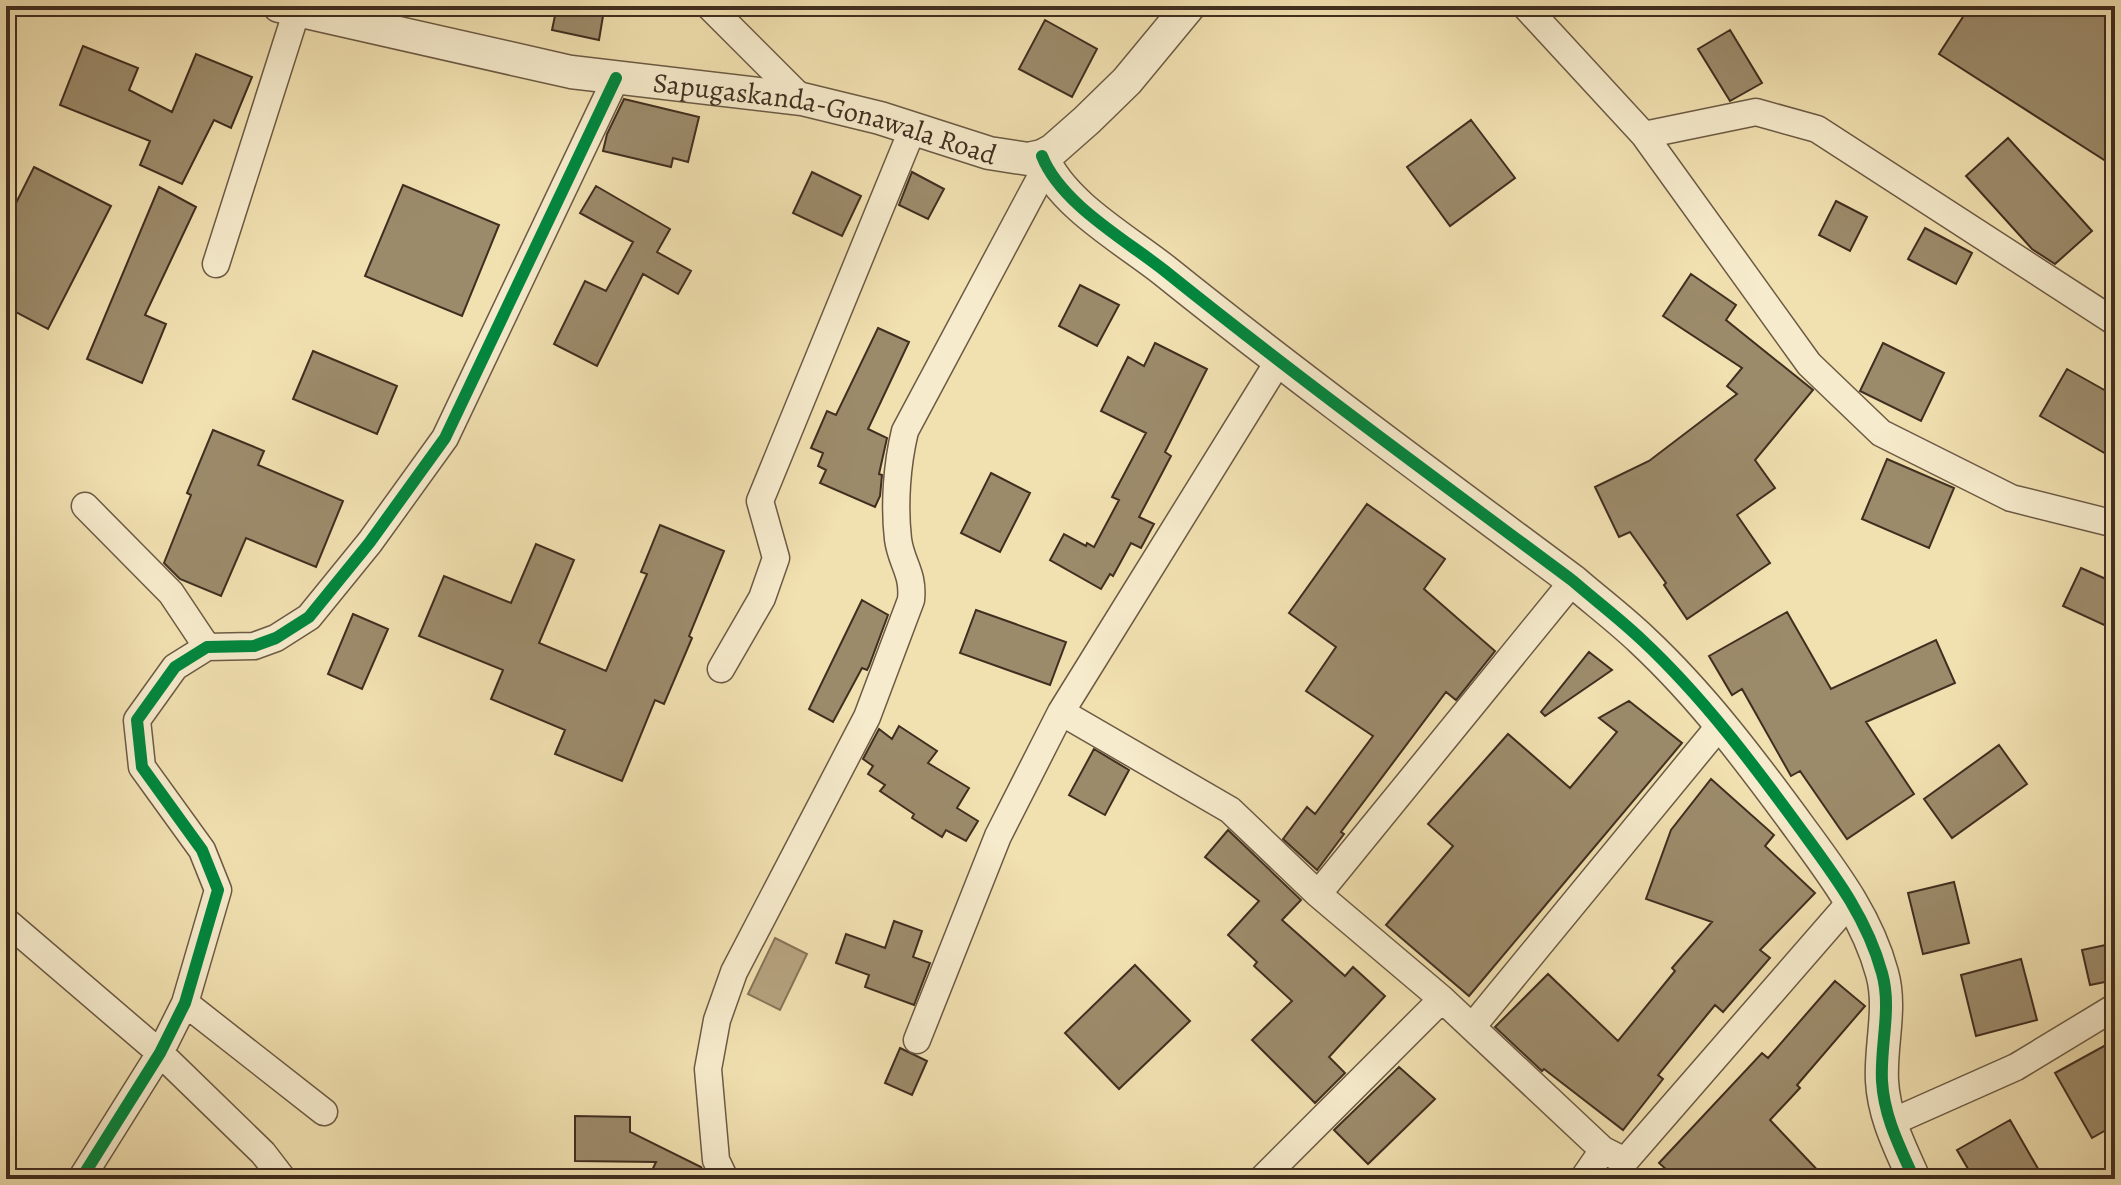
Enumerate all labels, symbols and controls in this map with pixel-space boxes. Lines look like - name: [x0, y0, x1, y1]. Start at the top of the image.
- street label: Sapugaskanda-Gonawala Road: [651, 64, 1002, 175]

